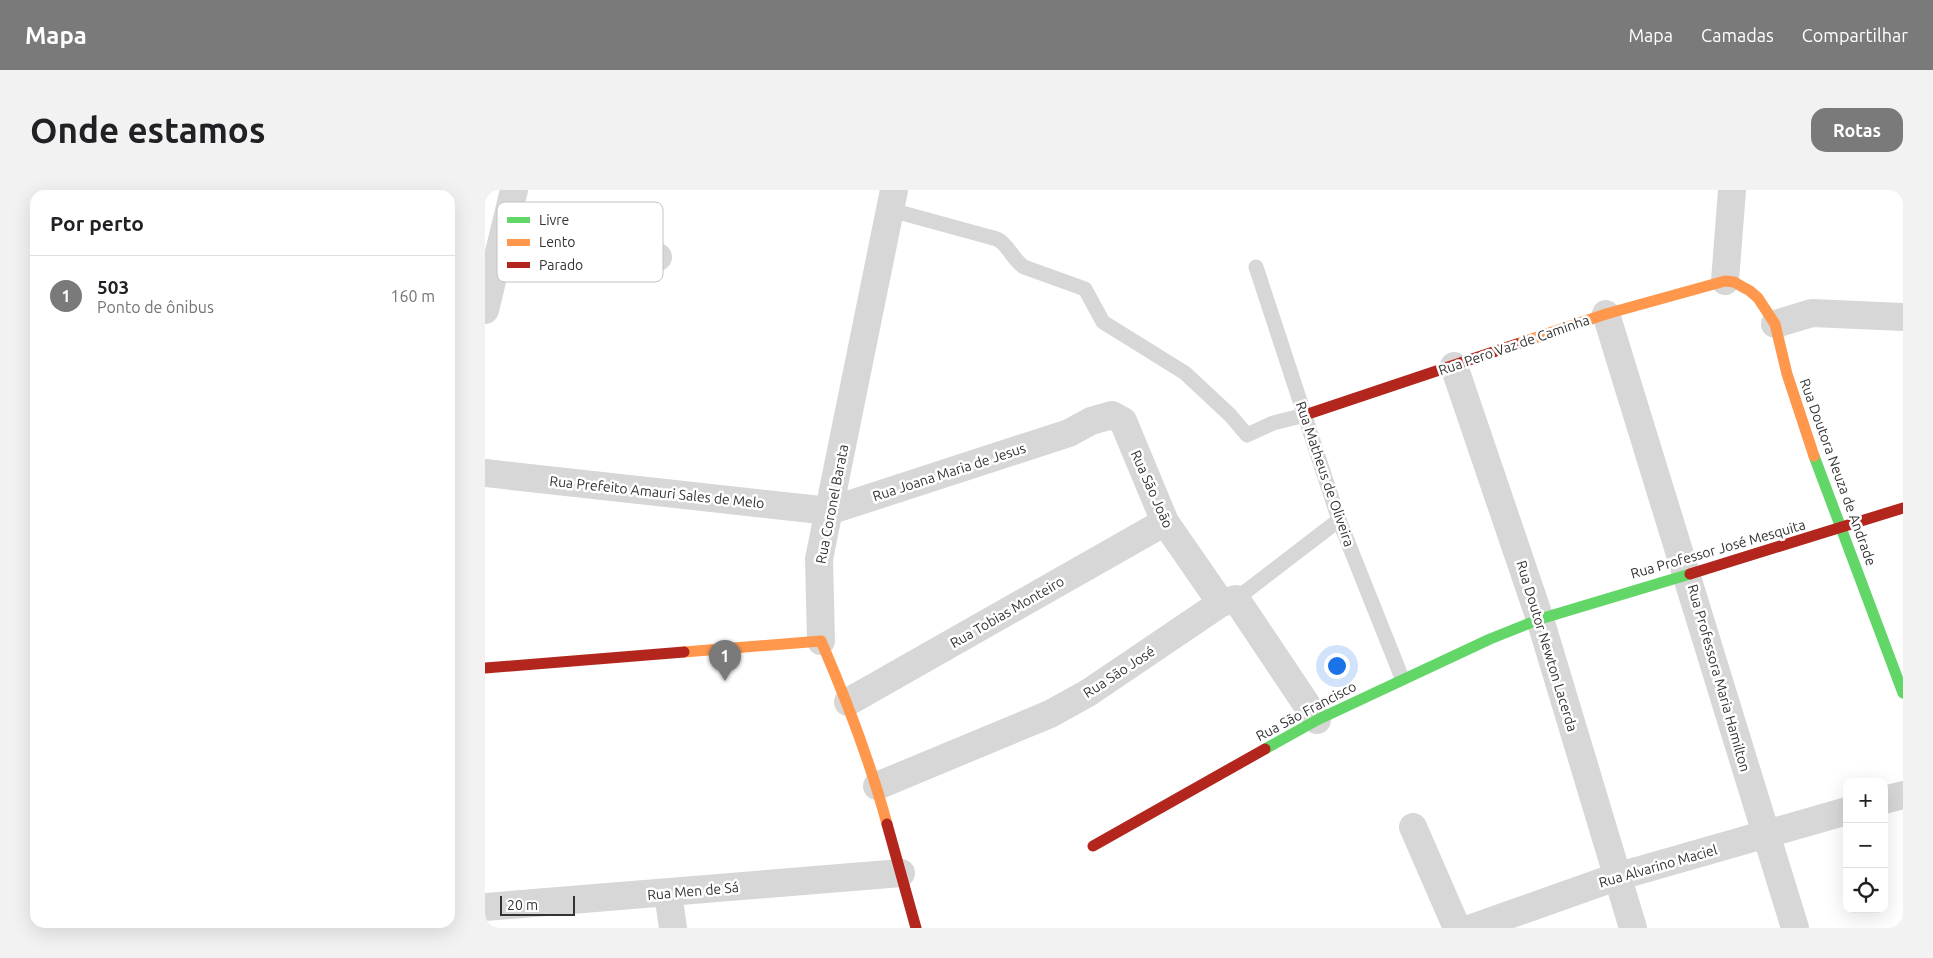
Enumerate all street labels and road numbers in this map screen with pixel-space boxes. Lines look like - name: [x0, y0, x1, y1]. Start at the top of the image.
- street label: Rua Pero Vaz de Caminha: [1436, 312, 1592, 378]
- street label: Rua Doutora Neuza de Andrade: [1797, 376, 1879, 568]
- street label: Rua Matheus de Oliveira: [1293, 399, 1357, 549]
- street label: Rua Joana Maria de Jesus: [870, 440, 1028, 504]
- street label: Rua Coronel Barata: [813, 443, 851, 565]
- street label: Rua São João: [1128, 448, 1176, 530]
- street label: Rua Prefeito Amauri Sales de Melo: [549, 473, 765, 511]
- street label: Rua Professor José Mesquita: [1629, 516, 1807, 582]
- street label: Rua Doutor Newton Lacerda: [1513, 559, 1581, 733]
- street label: Rua Tobias Monteiro: [947, 573, 1067, 651]
- street label: Rua Professora Maria Hamilton: [1685, 582, 1753, 774]
- street label: Rua São José: [1080, 643, 1158, 701]
- street label: Rua São Francisco: [1253, 678, 1359, 744]
- street label: Rua Alvarino Maciel: [1597, 841, 1719, 891]
- street label: Rua Men de Sá: [647, 879, 739, 903]

